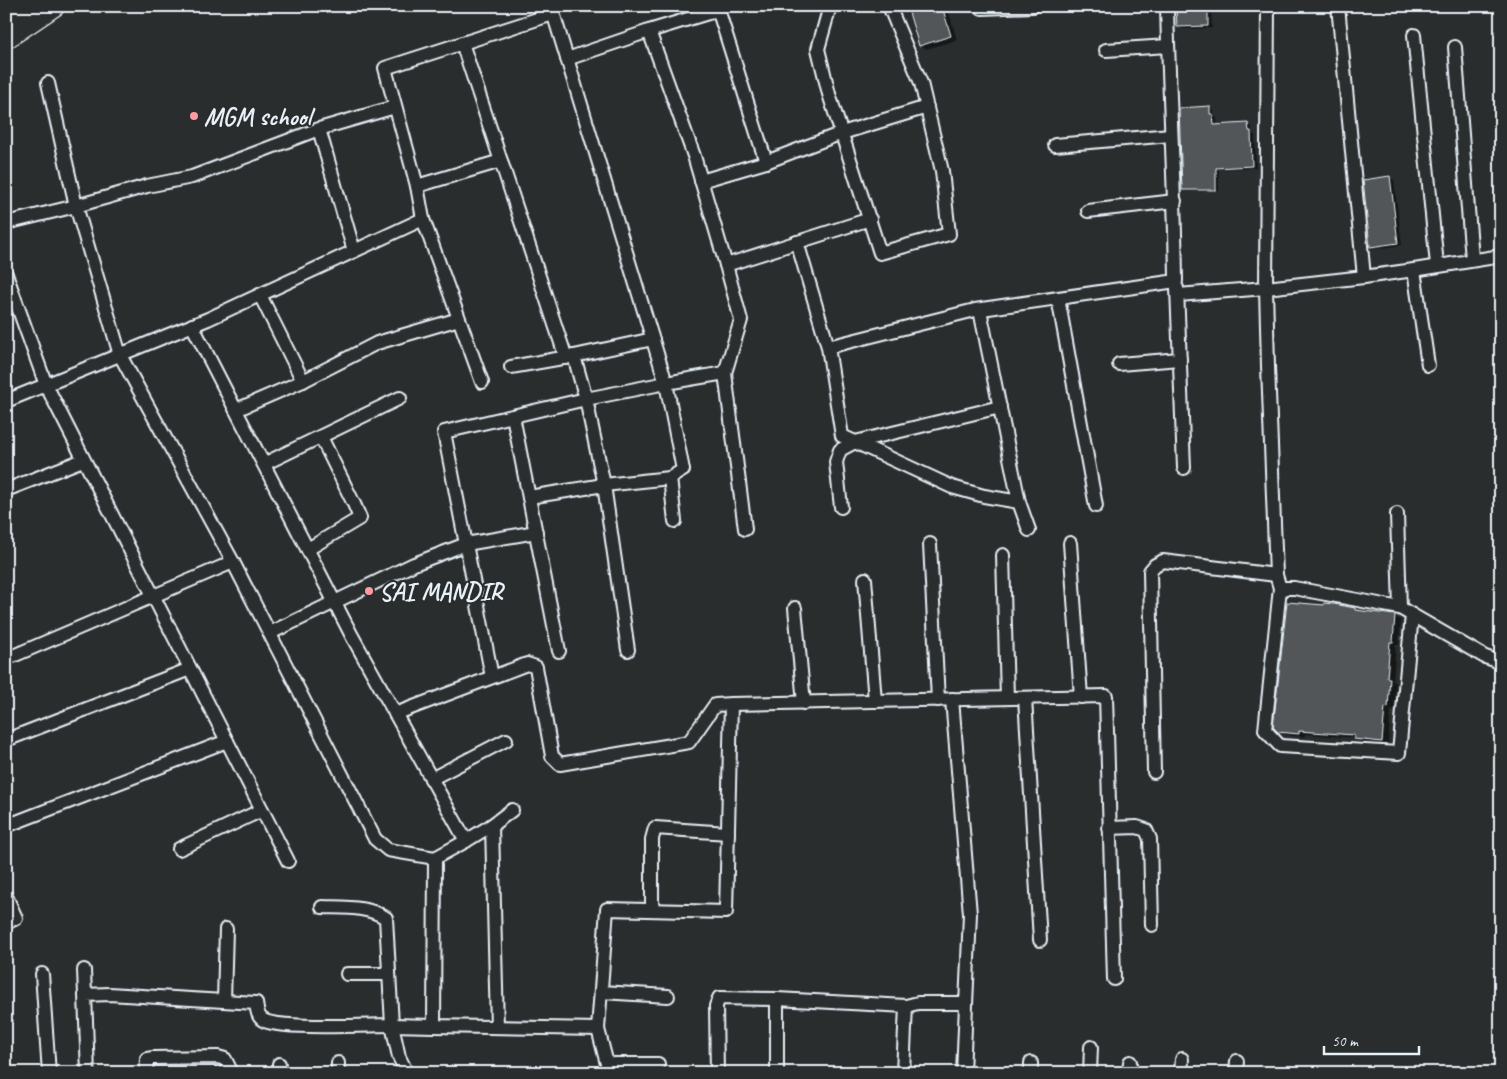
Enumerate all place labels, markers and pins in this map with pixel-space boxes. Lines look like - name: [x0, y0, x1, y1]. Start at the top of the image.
- place label: MGM school: [204, 101, 316, 133]
- marker: MGM school: [188, 110, 200, 122]
- place label: SAI MANDIR: [379, 576, 506, 608]
- marker: SAI MANDIR: [363, 585, 375, 597]

